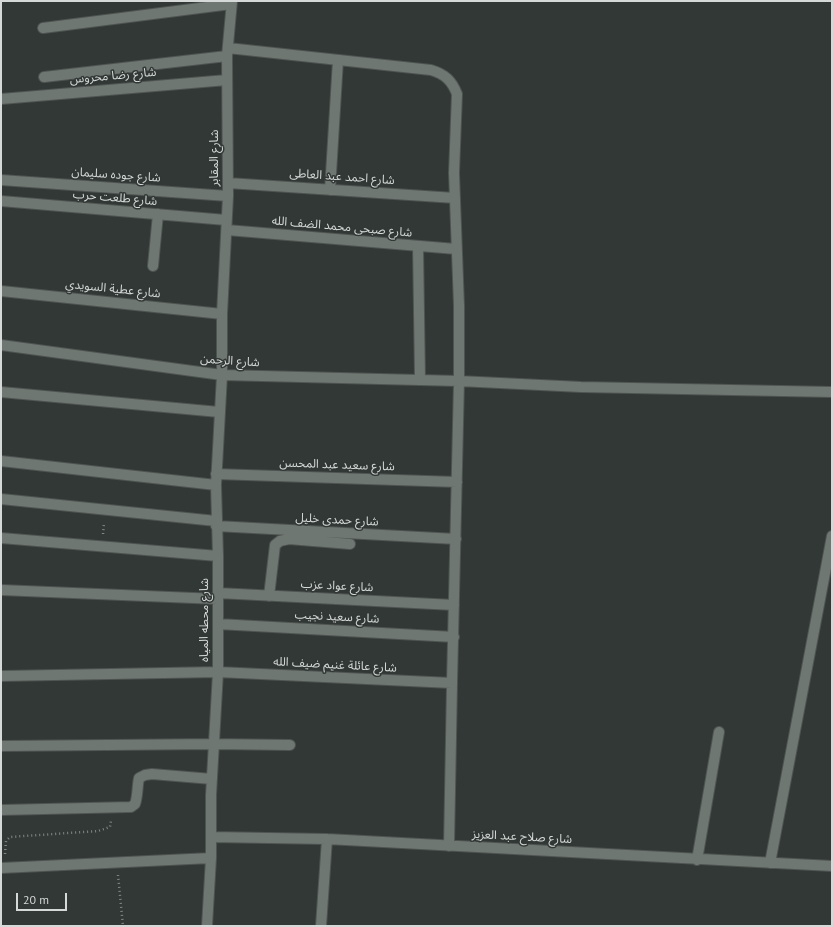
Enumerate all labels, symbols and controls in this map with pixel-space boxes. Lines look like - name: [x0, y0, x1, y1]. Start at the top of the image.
- street label: شارع رضا محروس: [69, 65, 157, 87]
- street label: شارع المقابر: [208, 130, 222, 186]
- street label: شارع جوده سليمان: [71, 165, 161, 185]
- street label: شارع احمد عبد العاطى: [289, 166, 395, 188]
- street label: شارع طلعت حرب: [72, 187, 158, 209]
- street label: شارع صبحى محمد الضف الله: [271, 214, 413, 240]
- street label: شارع عطية السويدي: [65, 277, 161, 301]
- street label: شارع الرحمن: [200, 352, 260, 370]
- street label: شارع سعيد عبد المحسن: [279, 456, 395, 474]
- street label: شارع حمدى خليل: [295, 511, 379, 529]
- street label: شارع عواد عزب: [300, 577, 374, 595]
- street label: شارع محطه المياه: [198, 578, 212, 662]
- street label: شارع سعيد نجيب: [294, 608, 380, 626]
- street label: شارع عائلة غنيم ضيف الله: [273, 655, 397, 675]
- street label: شارع صلاح عبد العزيز: [472, 827, 572, 847]
- scale bar: [18, 885, 69, 911]
- text: 20 m: [23, 892, 49, 907]

